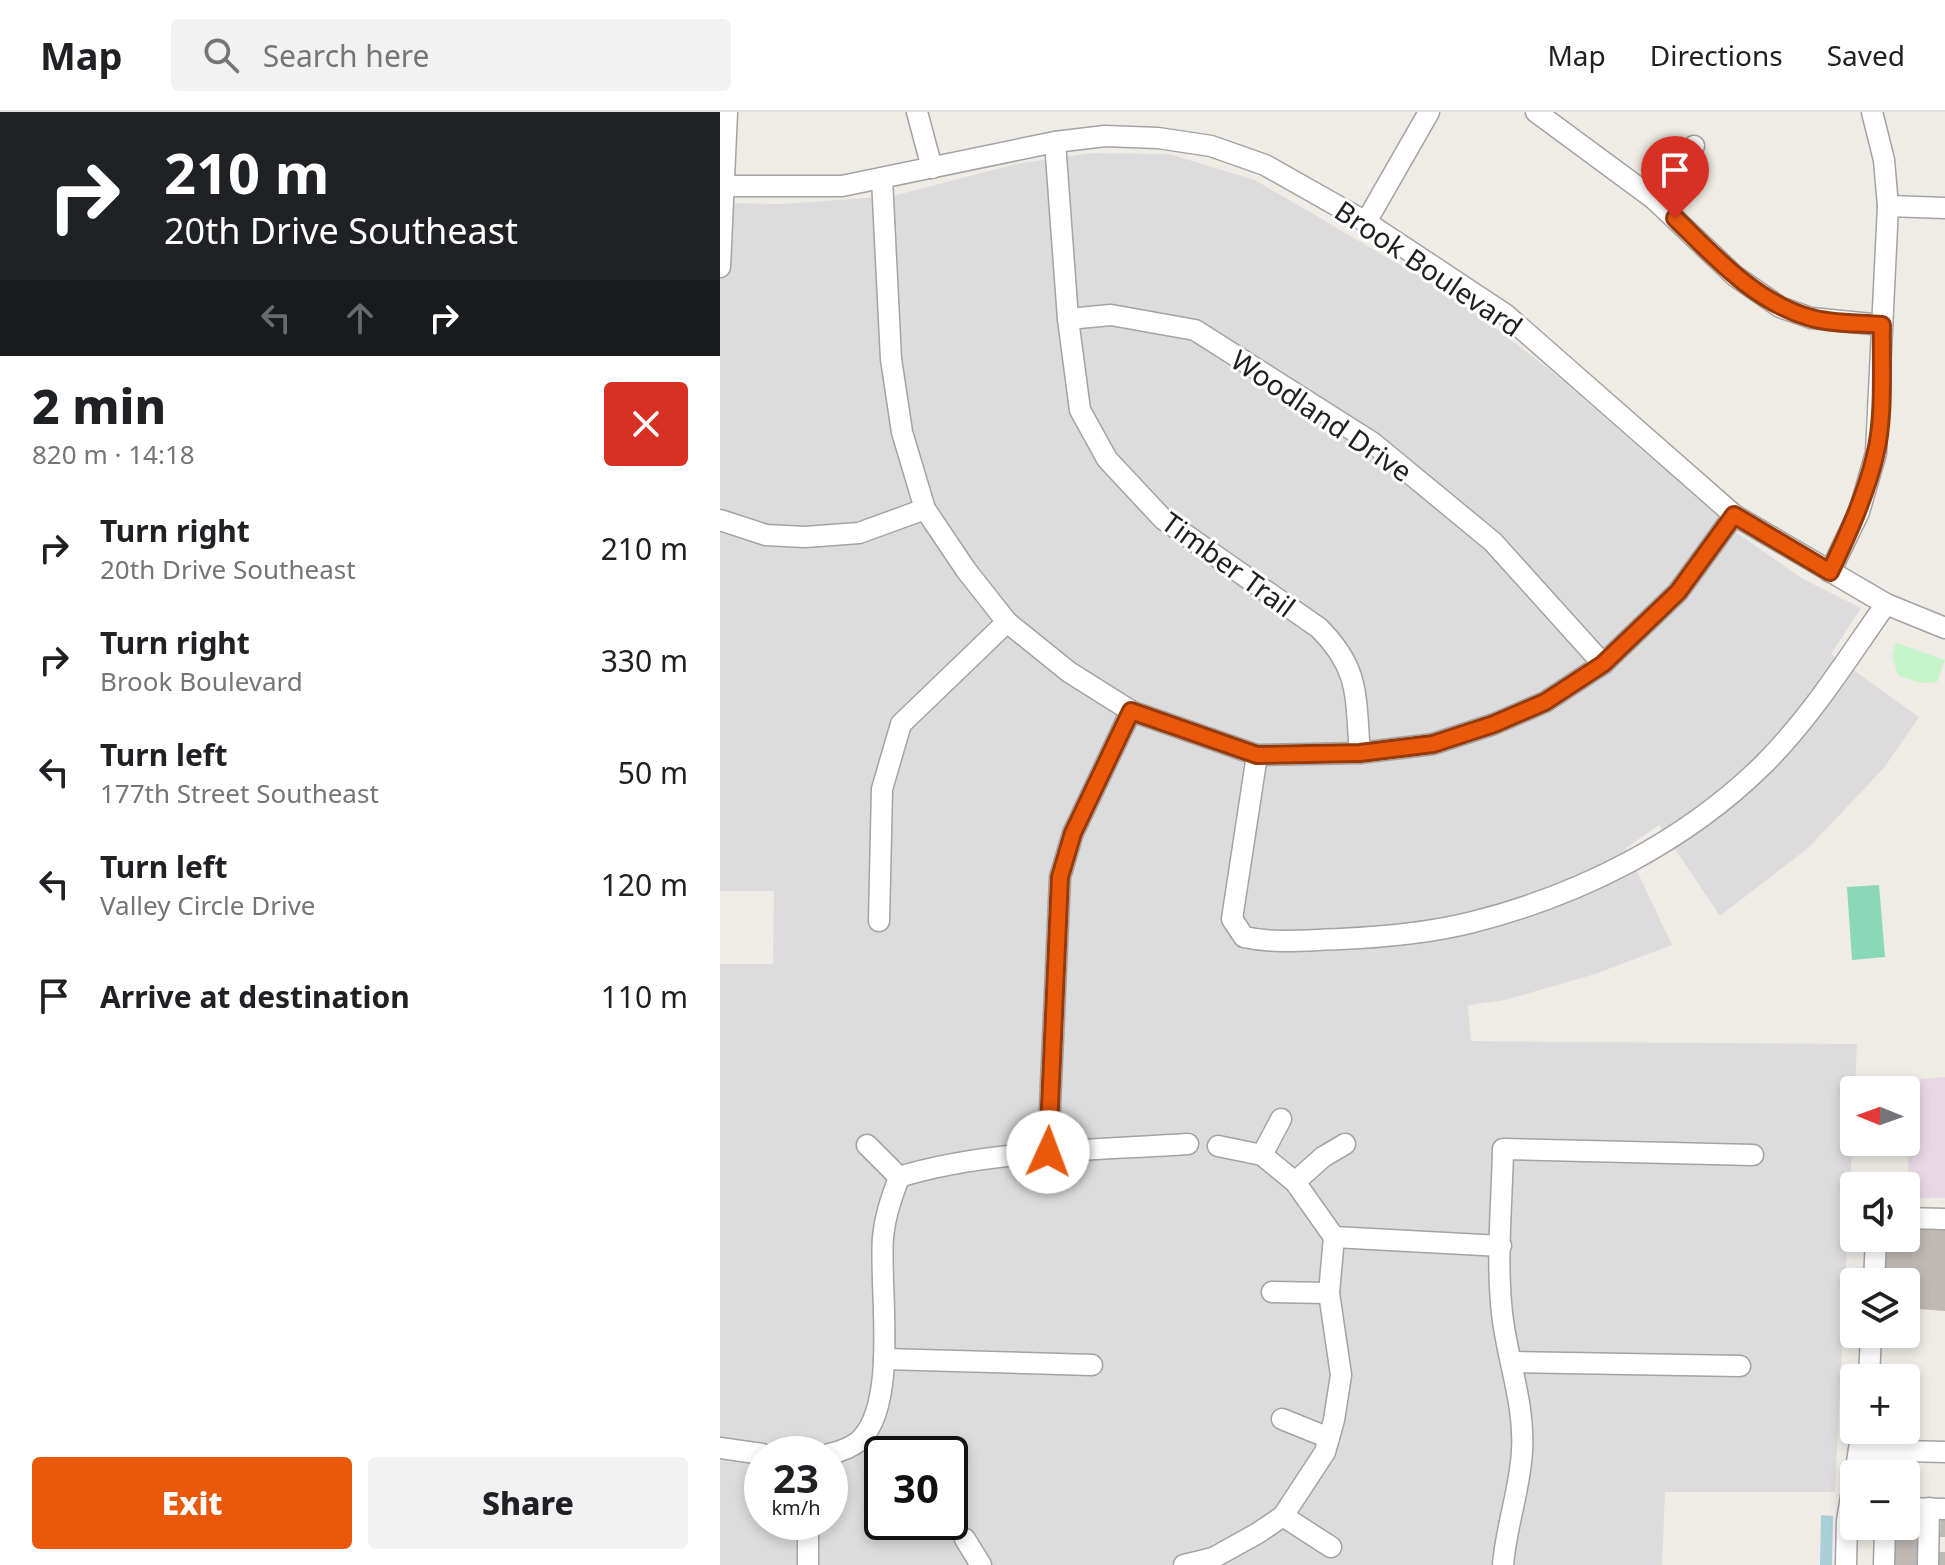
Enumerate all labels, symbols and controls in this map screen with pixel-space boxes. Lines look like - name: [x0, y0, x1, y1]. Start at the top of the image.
- search box: [171, 19, 731, 91]
- text: Map: [40, 29, 123, 81]
- icon: search: [199, 33, 243, 77]
- text: Search here: [263, 35, 430, 76]
- text: Map: [1547, 36, 1606, 74]
- text: Directions: [1650, 36, 1783, 74]
- text: Saved: [1827, 36, 1905, 74]
- text: 210 m: [164, 134, 329, 210]
- pin: [1641, 136, 1709, 218]
- icon: right: [32, 144, 136, 248]
- icon: arrive: [1653, 148, 1697, 192]
- street label: Brook Boulevard: [1328, 191, 1530, 345]
- text: 20th Drive Southeast: [164, 206, 518, 255]
- icon: left: [254, 296, 298, 340]
- icon: ahead: [338, 296, 382, 340]
- icon: right: [422, 296, 466, 340]
- street label: Woodland Drive: [1224, 340, 1420, 490]
- text: 2 min: [32, 373, 166, 438]
- button: close: [604, 382, 688, 466]
- text: 820 m · 14:18: [32, 436, 195, 472]
- street label: Timber Trail: [1155, 503, 1303, 625]
- text: Turn right: [100, 510, 250, 551]
- icon: right: [32, 526, 76, 570]
- text: 210 m: [601, 528, 688, 569]
- text: 20th Drive Southeast: [100, 551, 356, 587]
- text: Turn right: [100, 622, 250, 663]
- icon: right: [32, 638, 76, 682]
- text: 330 m: [601, 640, 688, 681]
- text: Brook Boulevard: [100, 663, 303, 699]
- text: Turn left: [100, 734, 228, 775]
- icon: left: [32, 750, 76, 794]
- text: 50 m: [618, 752, 688, 793]
- text: 177th Street Southeast: [100, 775, 379, 811]
- text: Turn left: [100, 846, 228, 887]
- icon: left: [32, 862, 76, 906]
- text: 120 m: [601, 864, 688, 905]
- text: Valley Circle Drive: [100, 887, 316, 923]
- icon: arrive: [32, 974, 76, 1018]
- text: Arrive at destination: [100, 976, 410, 1017]
- text: 110 m: [601, 976, 688, 1017]
- north arrow: [1840, 1076, 1920, 1156]
- map controls: [1840, 1076, 1920, 1540]
- position arrow: [1006, 1110, 1090, 1194]
- button: sound: [1840, 1172, 1920, 1252]
- button: layers: [1840, 1268, 1920, 1348]
- button: +: [1840, 1364, 1920, 1444]
- speed limit sign: 30: [864, 1436, 968, 1540]
- text: 23: [773, 1450, 819, 1505]
- button: Exit: [32, 1457, 352, 1549]
- button: Share: [368, 1457, 688, 1549]
- button: −: [1840, 1460, 1920, 1540]
- text: km/h: [771, 1494, 821, 1521]

